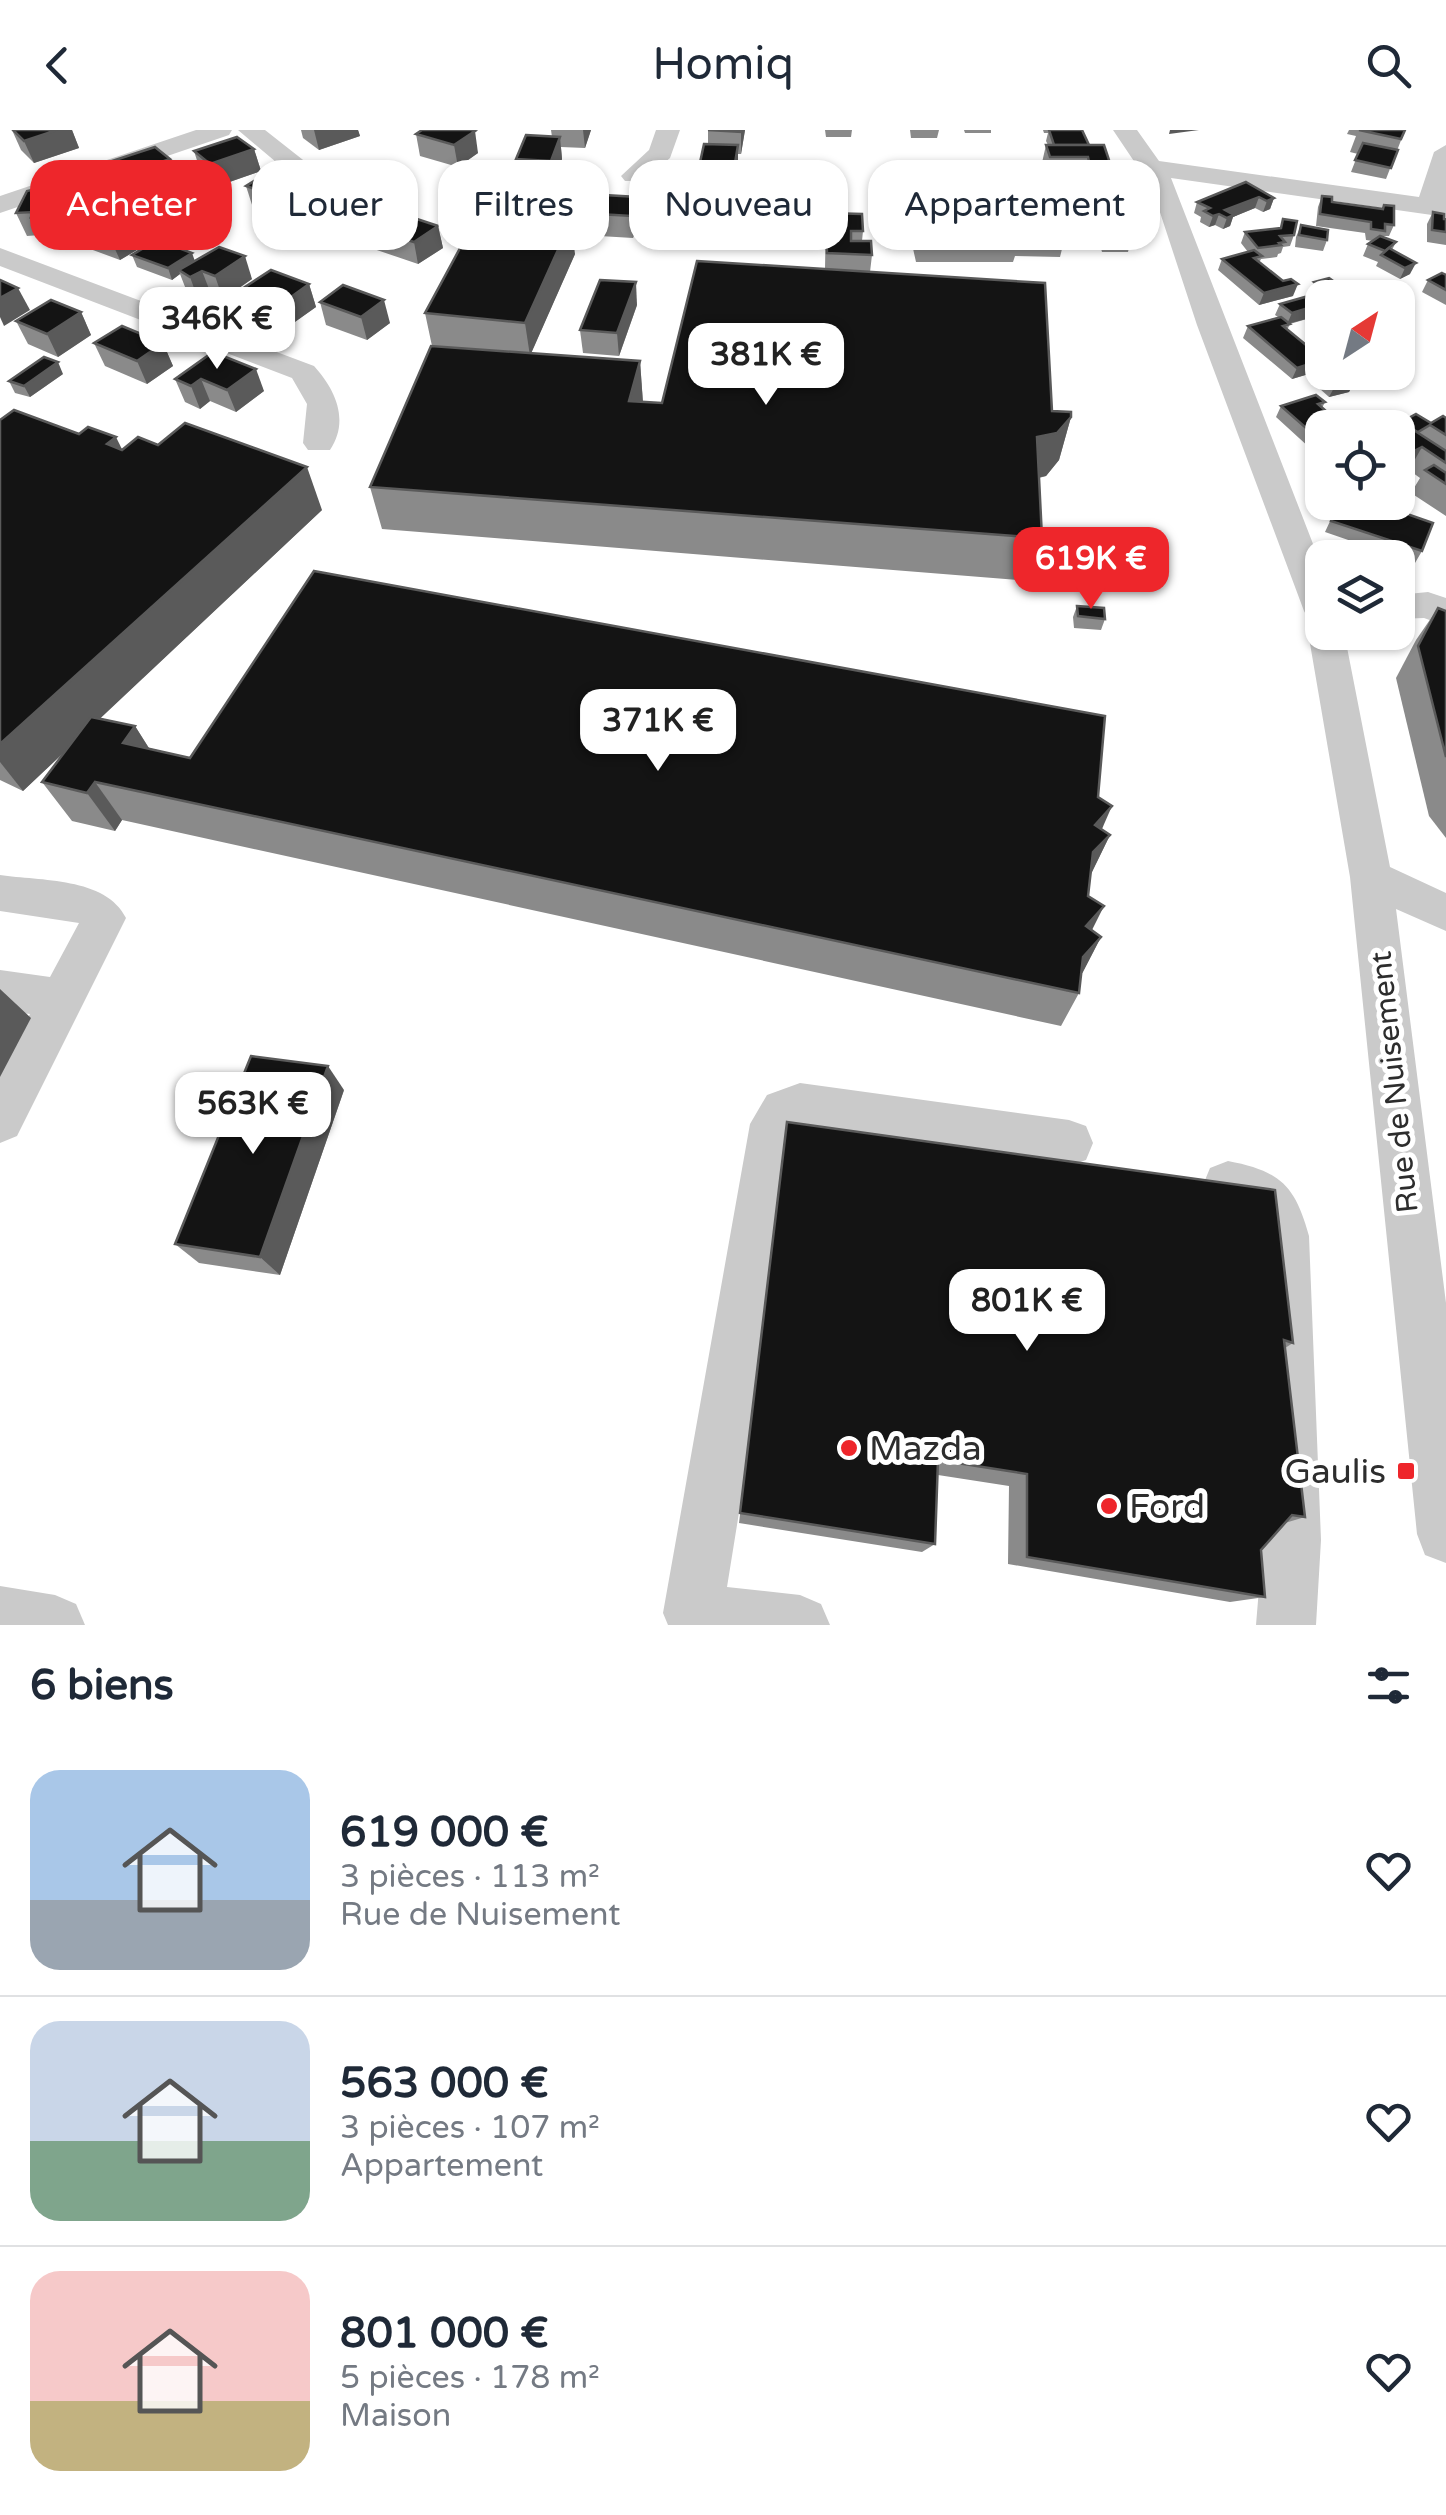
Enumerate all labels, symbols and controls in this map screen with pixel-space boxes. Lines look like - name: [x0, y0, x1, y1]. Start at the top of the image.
- icon: back: [30, 38, 85, 93]
- text: Homiq: [652, 38, 794, 92]
- icon: search: [1361, 38, 1416, 93]
- chip: Acheter: [30, 160, 232, 250]
- chip: Louer: [252, 160, 418, 250]
- chip: Filtres: [438, 160, 609, 250]
- chip: Nouveau: [629, 160, 848, 250]
- chip: Appartement: [868, 160, 1160, 250]
- north arrow: [1305, 280, 1415, 390]
- map controls: [1305, 280, 1415, 650]
- pin: 346K €: [136, 287, 298, 372]
- text: 346K €: [161, 300, 273, 338]
- pin: 381K €: [685, 323, 847, 408]
- text: 381K €: [710, 336, 822, 374]
- button: locate: [1305, 410, 1415, 520]
- pin: 619K €: [1010, 527, 1172, 612]
- text: 619K €: [1035, 540, 1147, 578]
- button: layers: [1305, 540, 1415, 650]
- pin: 371K €: [577, 689, 739, 774]
- text: 371K €: [602, 702, 714, 740]
- street label: Rue de Nuisement: [1362, 949, 1427, 1215]
- pin: 563K €: [172, 1072, 334, 1157]
- text: 563K €: [197, 1085, 309, 1123]
- pin: 801K €: [946, 1269, 1108, 1354]
- text: 801K €: [971, 1282, 1083, 1320]
- place label: Mazda: [869, 1428, 982, 1470]
- marker: Mazda: [838, 1437, 860, 1459]
- place label: Gaulis: [1284, 1451, 1386, 1493]
- marker: Gaulis: [1395, 1460, 1417, 1482]
- place label: Ford: [1129, 1486, 1205, 1528]
- marker: Ford: [1098, 1495, 1120, 1517]
- icon: filters: [1361, 1658, 1416, 1713]
- text: 6 biens: [30, 1660, 174, 1711]
- text: 619 000 €: [340, 1807, 549, 1858]
- icon: home: [110, 1810, 230, 1930]
- icon: heart: [1361, 1843, 1416, 1898]
- text: 3 pièces · 113 m²: [340, 1858, 600, 1896]
- text: Rue de Nuisement: [340, 1896, 620, 1934]
- text: 563 000 €: [340, 2058, 549, 2109]
- icon: home: [110, 2061, 230, 2181]
- icon: heart: [1361, 2094, 1416, 2149]
- text: 3 pièces · 107 m²: [340, 2109, 600, 2147]
- text: Appartement: [340, 2147, 543, 2185]
- text: 801 000 €: [340, 2308, 549, 2359]
- icon: home: [110, 2311, 230, 2431]
- icon: heart: [1361, 2344, 1416, 2399]
- text: 5 pièces · 178 m²: [340, 2359, 600, 2397]
- text: Maison: [340, 2397, 451, 2435]

